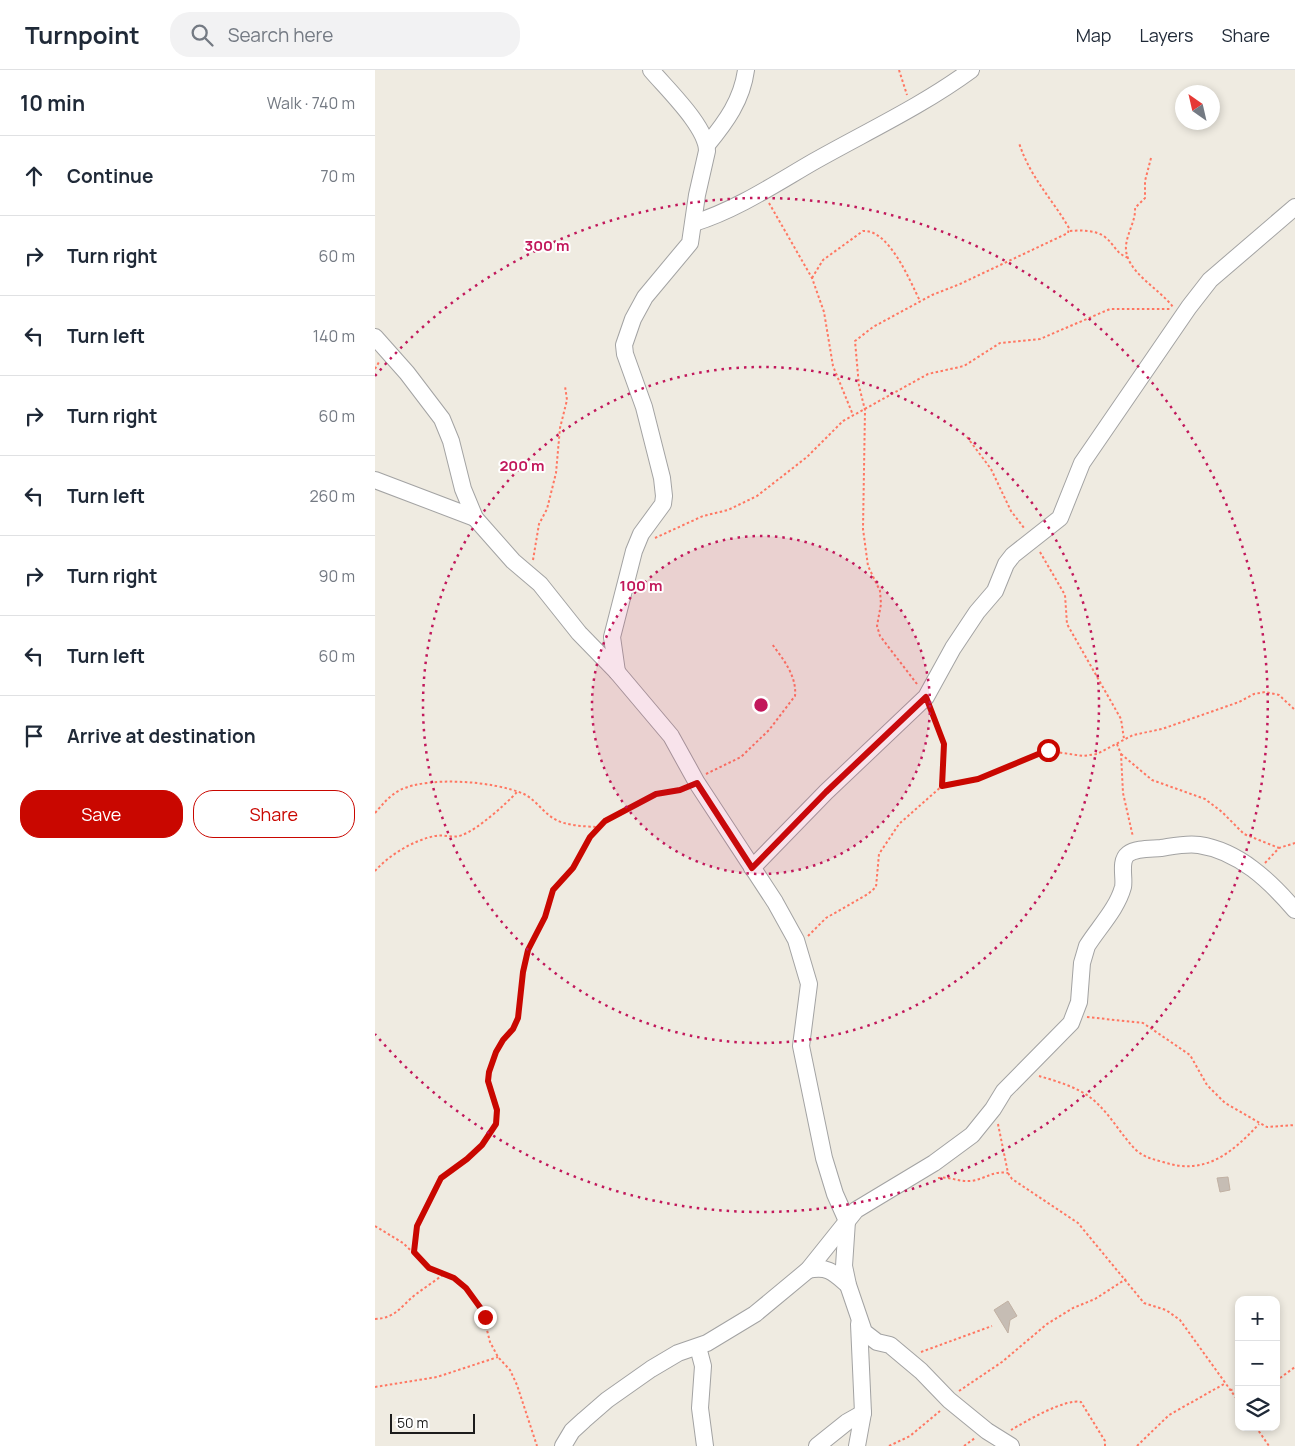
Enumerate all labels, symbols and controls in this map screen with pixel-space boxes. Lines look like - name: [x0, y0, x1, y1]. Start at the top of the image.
- search box: [170, 12, 520, 57]
- text: Turnpoint: [25, 18, 140, 51]
- icon: search: [188, 21, 216, 49]
- text: Search here: [228, 22, 333, 48]
- text: Map: [1076, 23, 1111, 47]
- text: Layers: [1139, 23, 1193, 47]
- text: Share: [1221, 23, 1270, 47]
- north arrow: [1175, 85, 1220, 130]
- text: 10 min: [20, 89, 85, 117]
- text: Walk · 740 m: [267, 92, 355, 114]
- icon: ahead: [20, 162, 48, 190]
- text: Continue: [67, 163, 153, 189]
- text: 70 m: [320, 165, 355, 187]
- text: 300 m: [525, 235, 569, 256]
- icon: right: [20, 242, 48, 270]
- text: Turn right: [67, 243, 157, 269]
- text: 60 m: [319, 245, 355, 267]
- icon: left: [20, 322, 48, 350]
- text: Turn left: [67, 323, 145, 349]
- text: 140 m: [313, 325, 355, 347]
- icon: right: [20, 402, 48, 430]
- text: Turn right: [67, 403, 157, 429]
- text: 60 m: [319, 405, 355, 427]
- text: 200 m: [499, 455, 545, 476]
- icon: left: [20, 482, 48, 510]
- text: Turn left: [67, 483, 145, 509]
- text: 260 m: [309, 485, 355, 507]
- icon: right: [20, 562, 48, 590]
- text: Turn right: [67, 563, 157, 589]
- text: 90 m: [319, 565, 355, 587]
- text: 100 m: [620, 575, 662, 596]
- icon: left: [20, 642, 48, 670]
- text: Turn left: [67, 643, 145, 669]
- text: 60 m: [319, 645, 355, 667]
- centre of rings: [752, 696, 770, 714]
- icon: arrive: [20, 722, 48, 750]
- text: Arrive at destination: [67, 723, 256, 749]
- route start: [1037, 739, 1060, 762]
- button: Save: [20, 790, 183, 838]
- button: Share: [193, 790, 355, 838]
- map controls: [1235, 1296, 1280, 1431]
- button: +: [1235, 1296, 1280, 1341]
- route end: [474, 1306, 497, 1329]
- button: −: [1235, 1341, 1280, 1386]
- button: layers: [1235, 1386, 1280, 1431]
- scale bar: [390, 1411, 475, 1434]
- text: 50 m: [397, 1413, 428, 1432]

